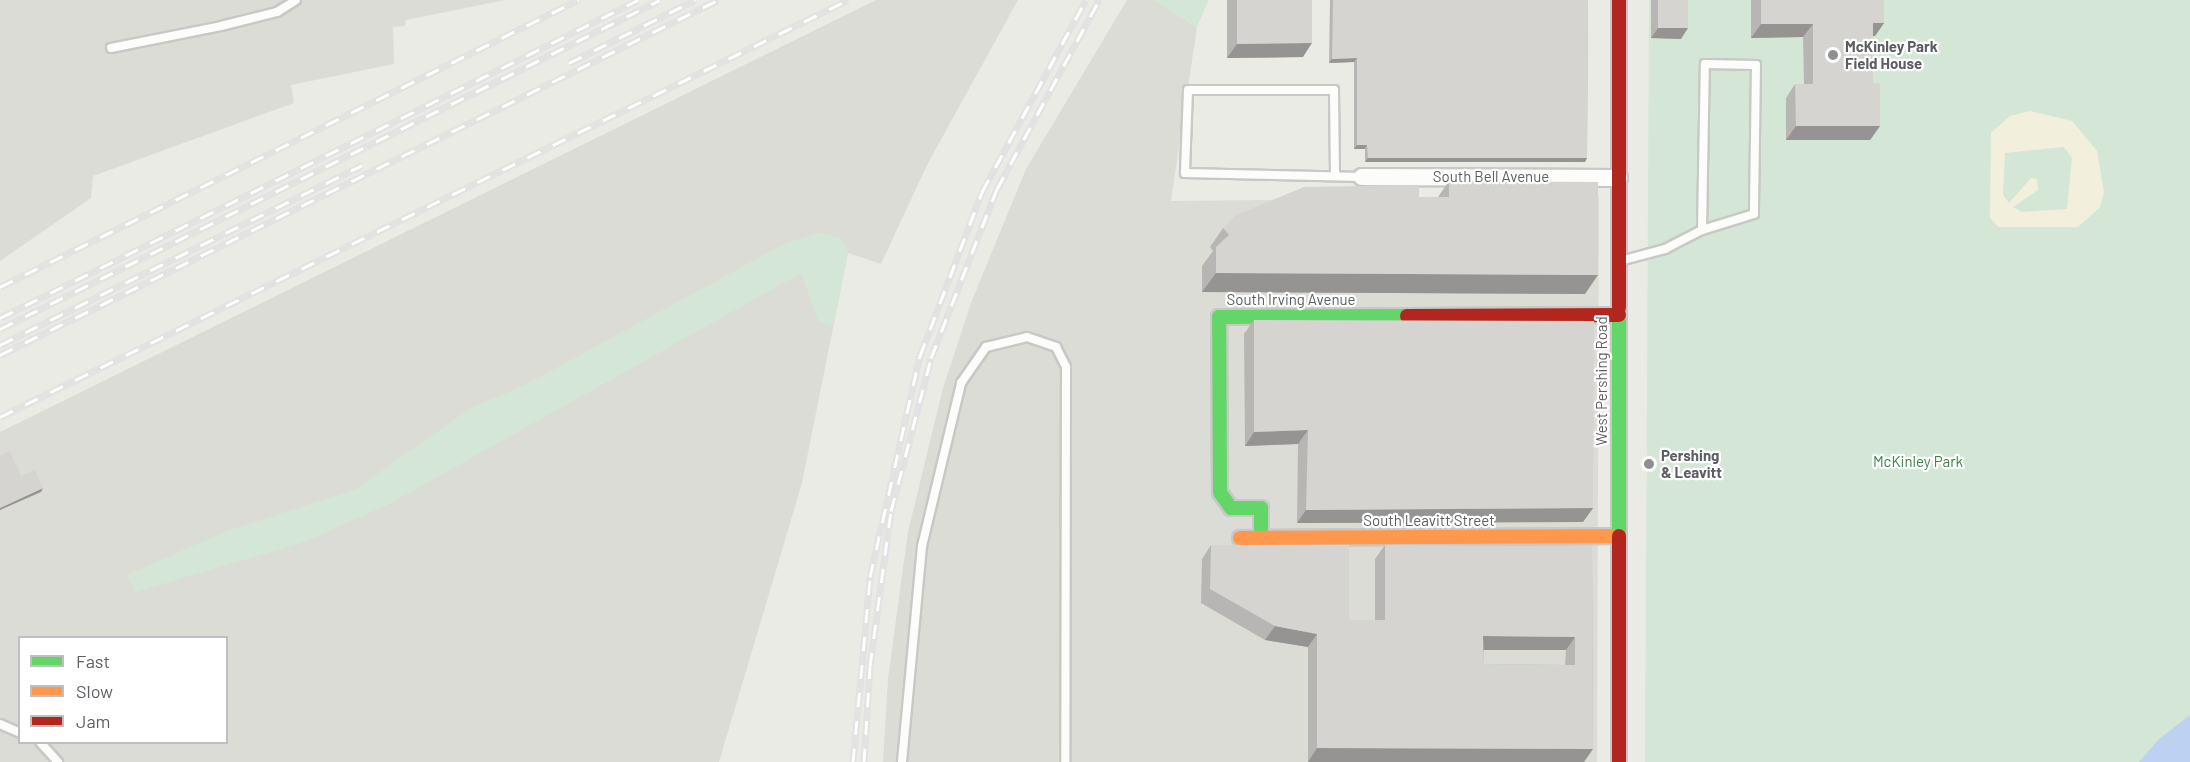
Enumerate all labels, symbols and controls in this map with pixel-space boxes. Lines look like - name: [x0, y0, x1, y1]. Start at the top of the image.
- place label: McKinley Park Field House: [1845, 37, 1938, 72]
- marker: McKinley Park Field House: [1826, 48, 1840, 62]
- street label: South Bell Avenue: [1433, 168, 1549, 186]
- street label: South Irving Avenue: [1226, 291, 1356, 309]
- street label: West Pershing Road: [1593, 316, 1611, 446]
- place label: Pershing & Leavitt: [1661, 446, 1722, 481]
- park label: McKinley Park: [1873, 453, 1963, 471]
- marker: Pershing & Leavitt: [1642, 457, 1656, 471]
- street label: South Leavitt Street: [1363, 512, 1495, 530]
- legend: [18, 636, 228, 744]
- text: Fast: [76, 650, 110, 672]
- text: Slow: [76, 680, 113, 702]
- text: Jam: [76, 710, 110, 732]

